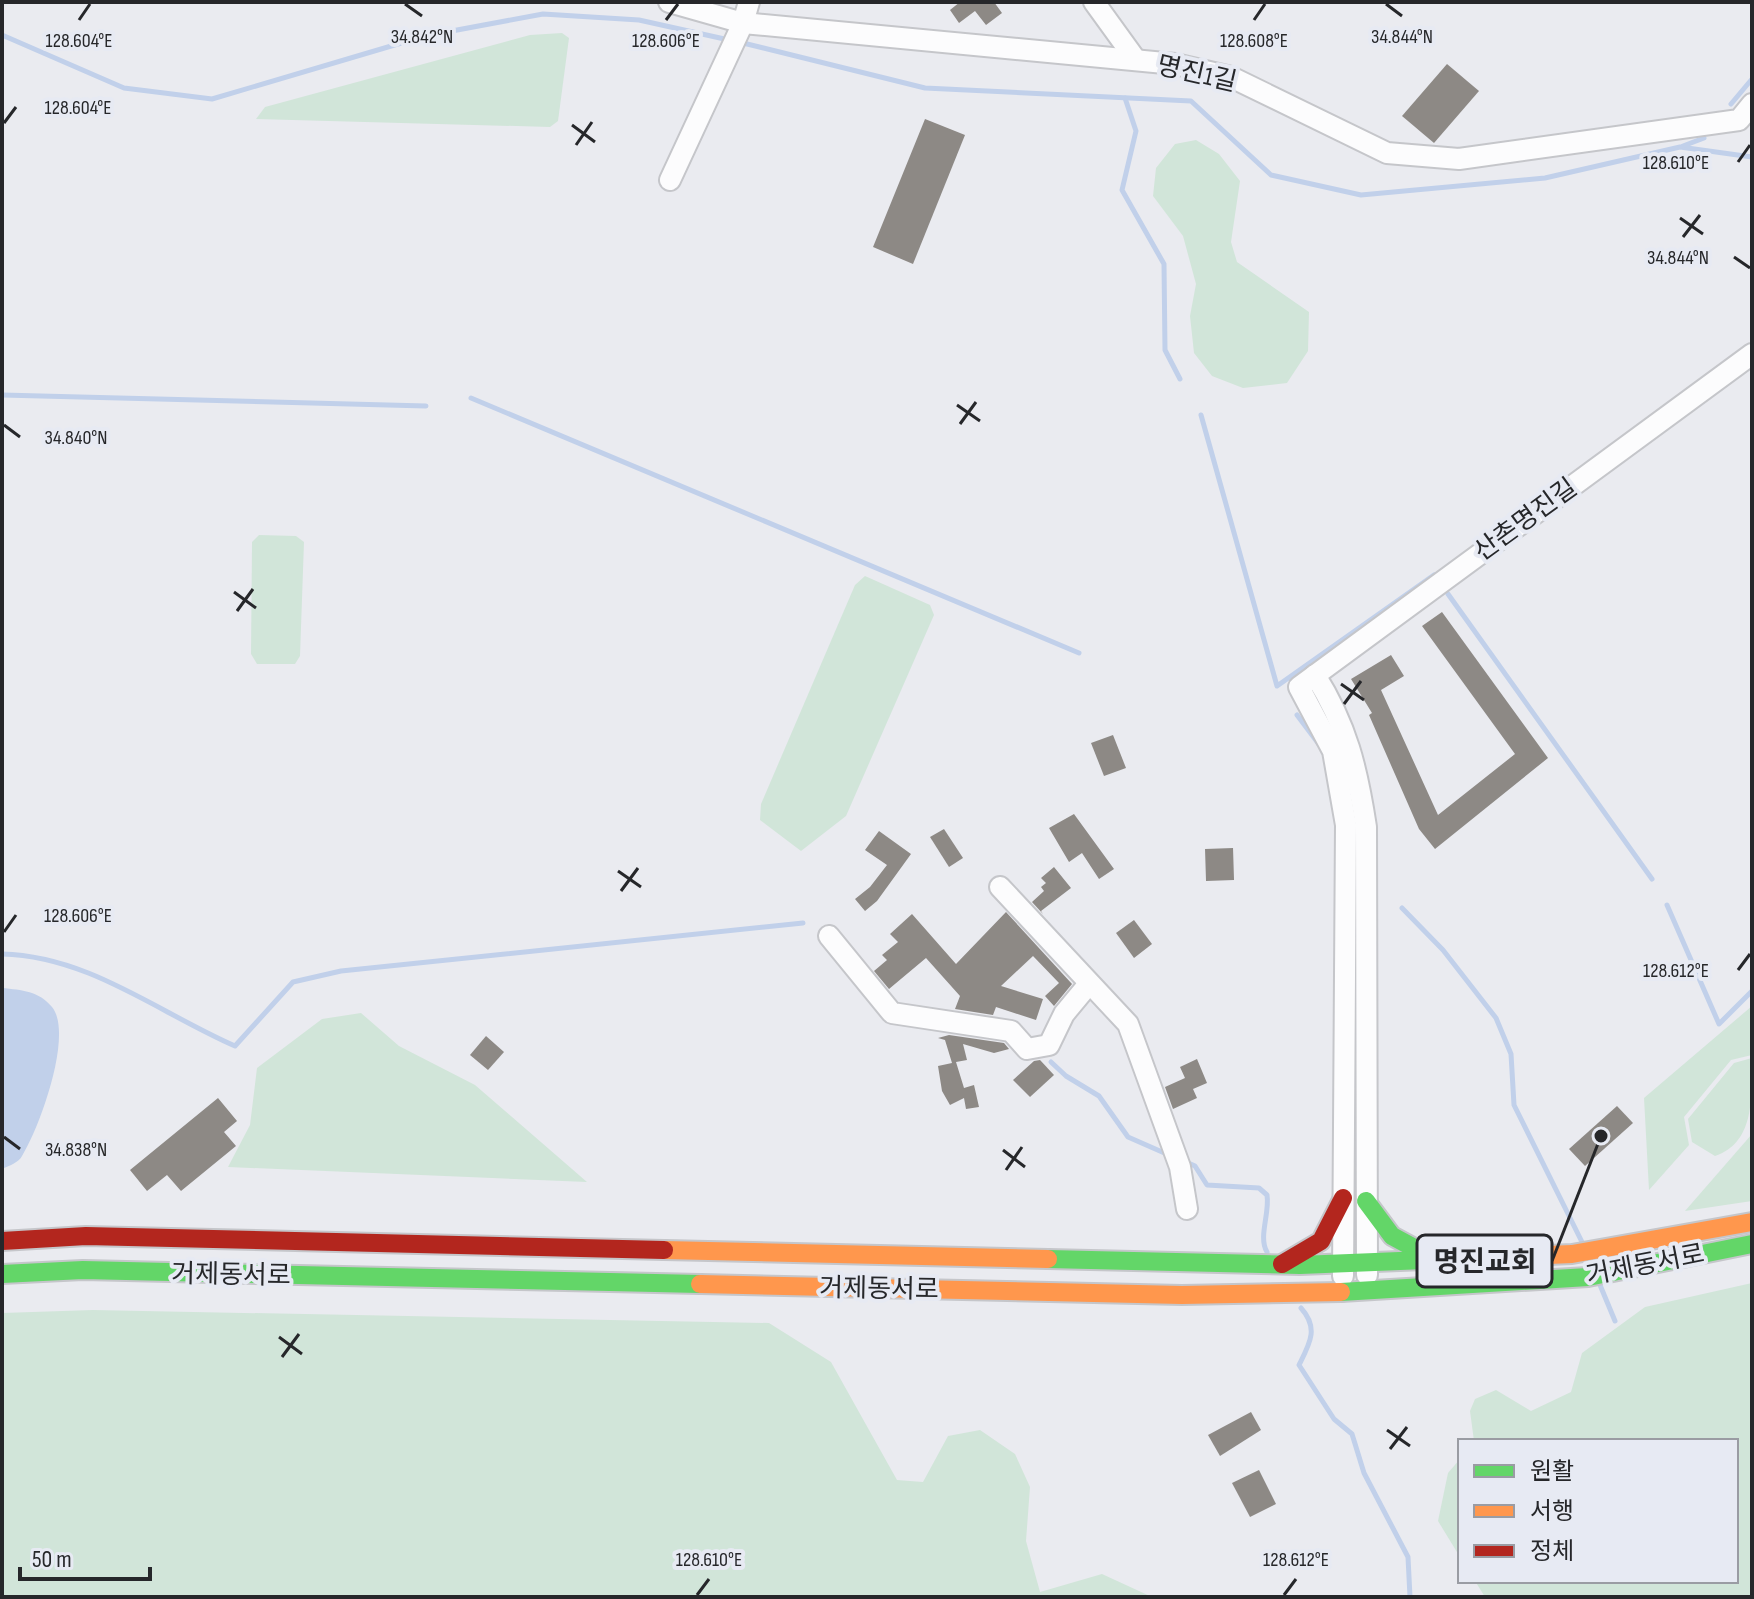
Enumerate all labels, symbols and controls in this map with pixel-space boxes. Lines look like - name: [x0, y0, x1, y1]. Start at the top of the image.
- text: 34.842°N: [391, 25, 453, 49]
- text: 34.844°N: [1371, 25, 1433, 49]
- text: 128.604°E: [46, 29, 112, 53]
- text: 128.606°E: [632, 29, 700, 53]
- text: 128.608°E: [1220, 29, 1288, 53]
- street label: 명진1길: [1154, 50, 1240, 99]
- text: 128.604°E: [45, 96, 111, 120]
- text: 128.610°E: [1643, 151, 1709, 175]
- text: 34.844°N: [1647, 246, 1709, 270]
- text: 34.840°N: [44, 426, 108, 450]
- street label: 산촌명진길: [1468, 473, 1583, 568]
- text: 128.606°E: [44, 904, 112, 928]
- text: 128.612°E: [1643, 959, 1709, 983]
- text: 34.838°N: [45, 1138, 107, 1162]
- callout: 명진교회: [1417, 1235, 1552, 1287]
- street label: 거제동서로: [1584, 1239, 1707, 1292]
- text: 명진교회: [1433, 1246, 1537, 1279]
- street label: 거제동서로: [171, 1259, 291, 1292]
- street label: 거제동서로: [819, 1273, 939, 1306]
- legend: [1458, 1439, 1738, 1583]
- text: 원활: [1530, 1457, 1574, 1486]
- text: 서행: [1530, 1497, 1574, 1526]
- scale bar: [20, 1531, 150, 1581]
- text: 정체: [1530, 1537, 1574, 1566]
- text: 50 m: [32, 1545, 72, 1574]
- text: 128.610°E: [676, 1548, 742, 1572]
- text: 128.612°E: [1263, 1548, 1329, 1572]

